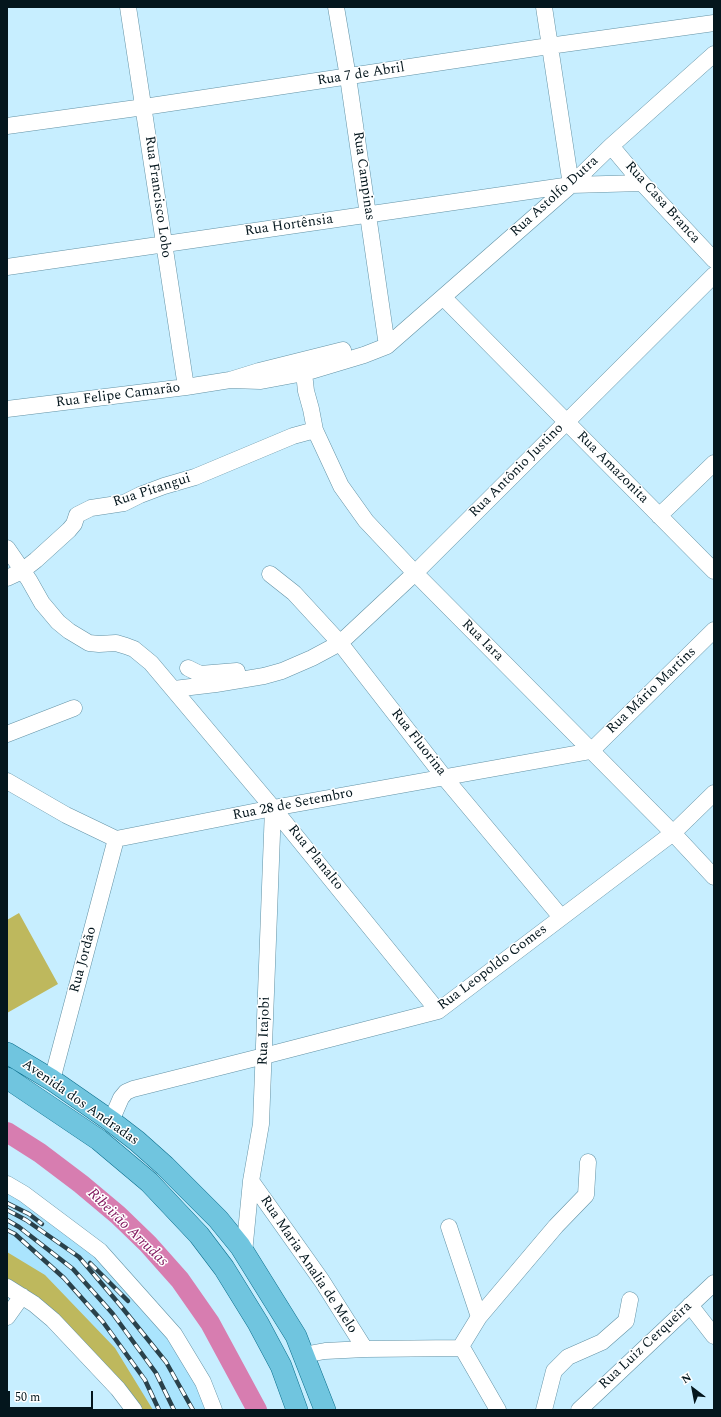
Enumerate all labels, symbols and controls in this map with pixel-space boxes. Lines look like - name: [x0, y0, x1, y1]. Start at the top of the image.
- street label: Rua 7 de Abril: [316, 60, 406, 90]
- street label: Rua Campinas: [348, 130, 378, 222]
- street label: Rua Francisco Lobo: [140, 135, 174, 259]
- street label: Rua Astolfo Dutra: [508, 153, 602, 241]
- street label: Rua Casa Branca: [621, 159, 703, 247]
- street label: Rua Hortênsia: [244, 211, 334, 241]
- street label: Rua Felipe Camarão: [55, 380, 181, 412]
- street label: Rua Antônio Justino: [466, 420, 568, 522]
- street label: Rua Amazonita: [572, 428, 652, 508]
- street label: Rua Pitangui: [111, 471, 193, 511]
- street label: Rua Iara: [458, 617, 506, 665]
- street label: Rua Mário Martins: [604, 644, 700, 738]
- street label: Rua Fluorina: [387, 706, 449, 780]
- street label: Rua 28 de Setembro: [231, 785, 355, 825]
- street label: Rua Planalto: [284, 822, 346, 894]
- street label: Rua Leopoldo Gomes: [435, 921, 551, 1015]
- street label: Rua Jordão: [67, 925, 101, 995]
- street label: Rua Itajobi: [255, 996, 275, 1066]
- street label: Avenida dos Andradas: [18, 1056, 142, 1150]
- water label: Ribeirão Arrudas: [83, 1185, 171, 1271]
- street label: Rua Maria Analia de Melo: [256, 1193, 360, 1337]
- street label: Rua Luiz Cerqueira: [596, 1299, 696, 1393]
- north arrow: [673, 1369, 713, 1409]
- text: N: [678, 1369, 695, 1388]
- scale bar: [10, 1383, 95, 1409]
- text: 50 m: [15, 1388, 40, 1407]

